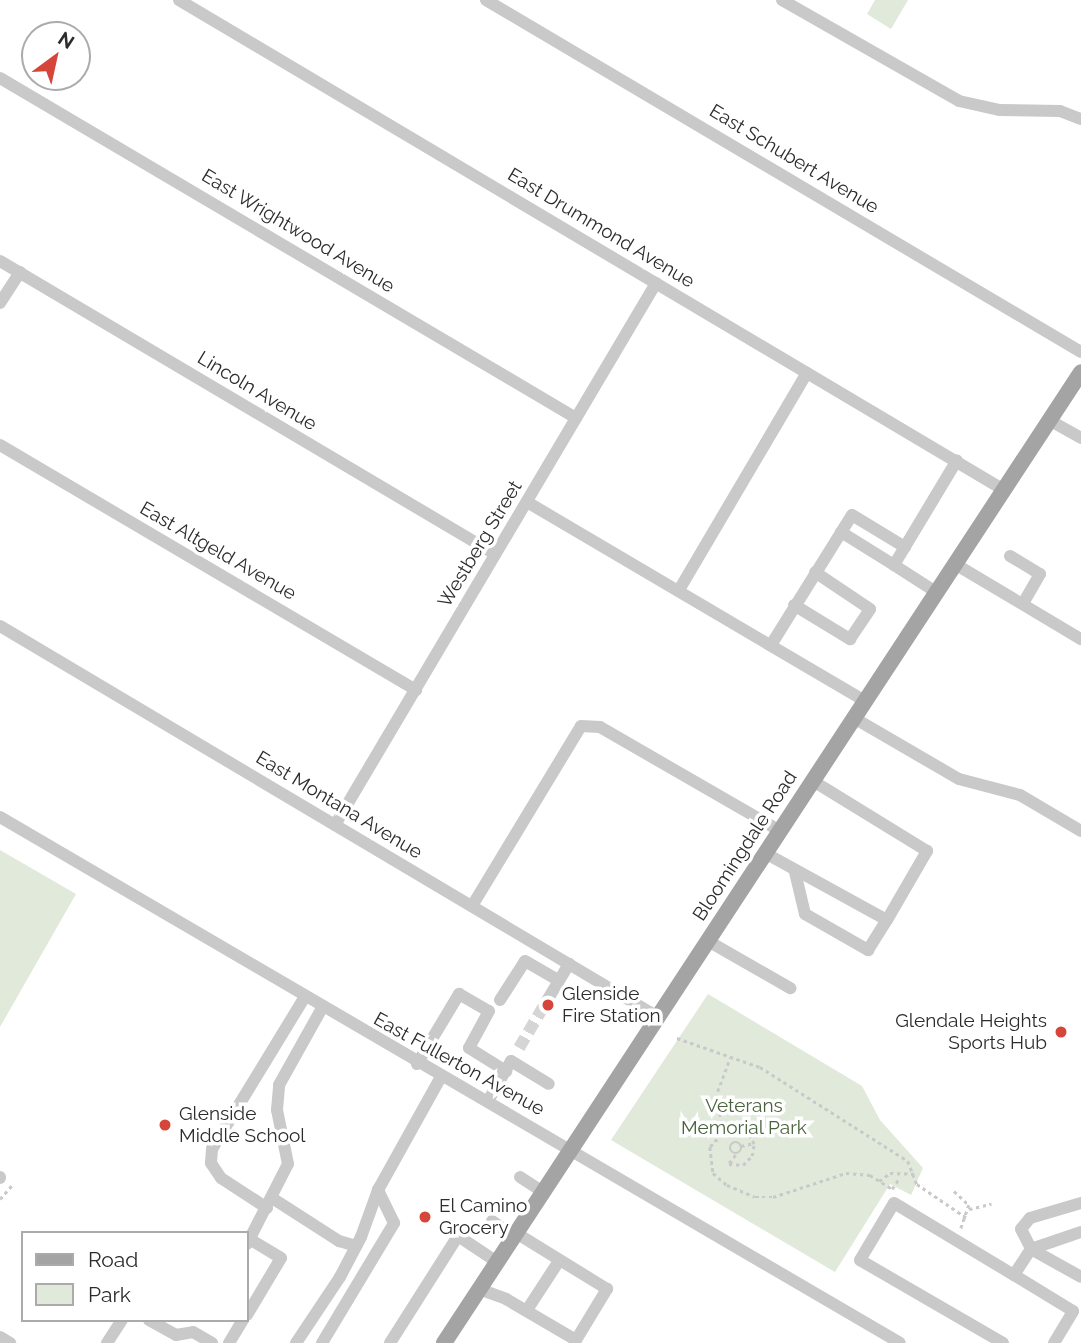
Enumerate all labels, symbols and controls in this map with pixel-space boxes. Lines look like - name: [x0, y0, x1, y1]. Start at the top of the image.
- north arrow: [21, 21, 91, 91]
- text: N: [54, 27, 78, 53]
- street label: East Schubert Avenue: [705, 99, 883, 219]
- street label: East Drummond Avenue: [503, 163, 699, 293]
- street label: East Wrightwood Avenue: [197, 164, 399, 298]
- street label: Lincoln Avenue: [193, 346, 321, 436]
- street label: Westberg Street: [433, 476, 527, 612]
- street label: East Altgeld Avenue: [135, 497, 301, 605]
- street label: East Montana Avenue: [251, 746, 427, 864]
- street label: Bloomingdale Road: [688, 767, 802, 925]
- place label: Glenside Fire Station: [562, 983, 661, 1027]
- marker: Glenside Fire Station: [540, 997, 556, 1013]
- street label: East Fullerton Avenue: [369, 1007, 549, 1121]
- place label: Glendale Heights Sports Hub: [895, 1010, 1047, 1054]
- marker: Glendale Heights Sports Hub: [1053, 1024, 1069, 1040]
- park label: Veterans Memorial Park: [681, 1095, 807, 1139]
- place label: Glenside Middle School: [179, 1103, 305, 1147]
- marker: Glenside Middle School: [157, 1117, 173, 1133]
- place label: El Camino Grocery: [439, 1195, 528, 1239]
- marker: El Camino Grocery: [417, 1209, 433, 1225]
- legend: [21, 1231, 248, 1322]
- text: Road: [88, 1247, 138, 1272]
- text: Park: [88, 1282, 131, 1307]

